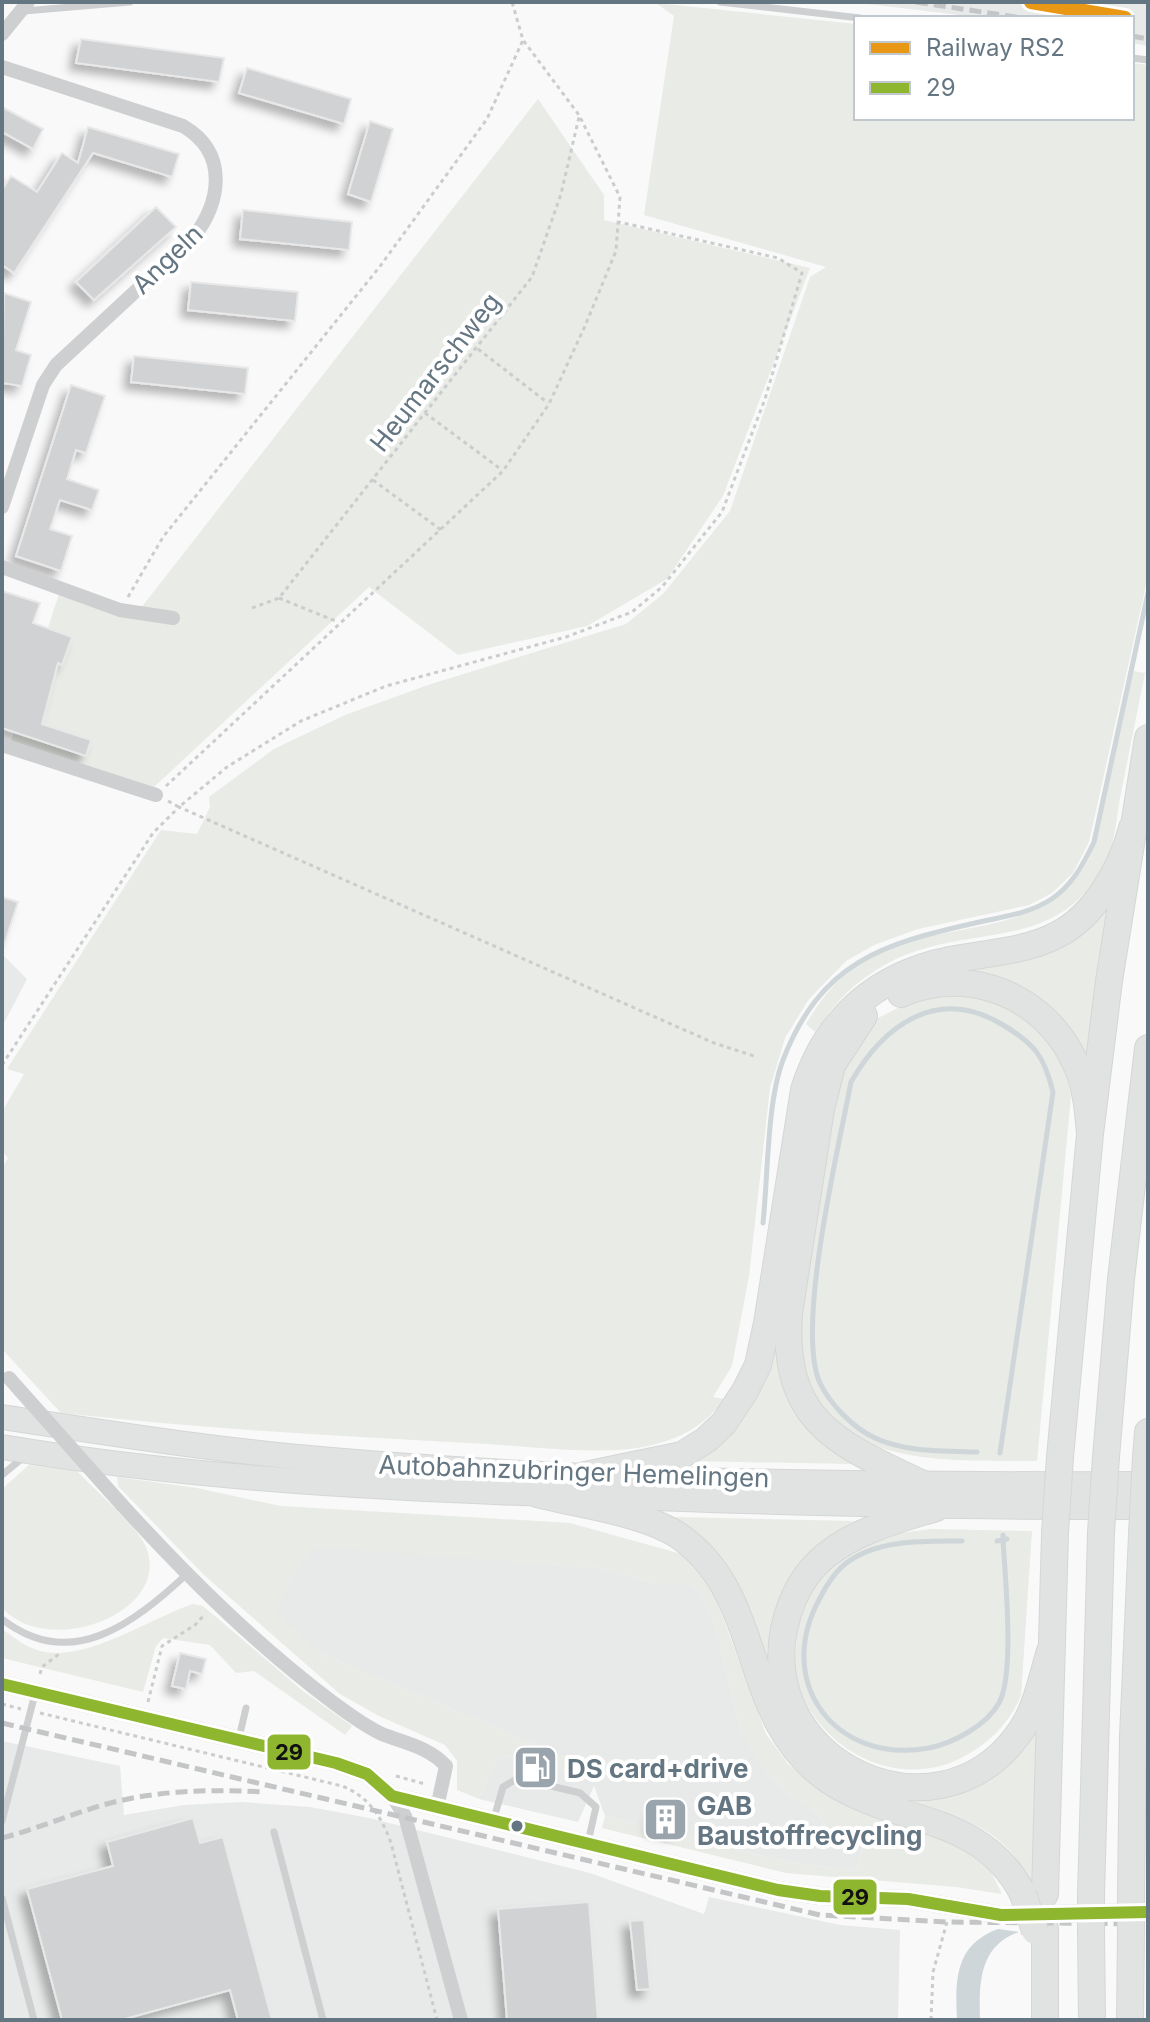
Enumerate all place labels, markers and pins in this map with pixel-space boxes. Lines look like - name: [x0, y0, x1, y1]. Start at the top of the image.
- fuel station icon: DS card+drive: [512, 1744, 560, 1792]
- place label: DS card+drive: [567, 1753, 748, 1784]
- place label: GAB Baustoffrecycling: [697, 1790, 922, 1851]
- building icon: GAB Baustoffrecycling: [642, 1796, 690, 1844]
- unlabelled marker: [509, 1818, 525, 1834]

